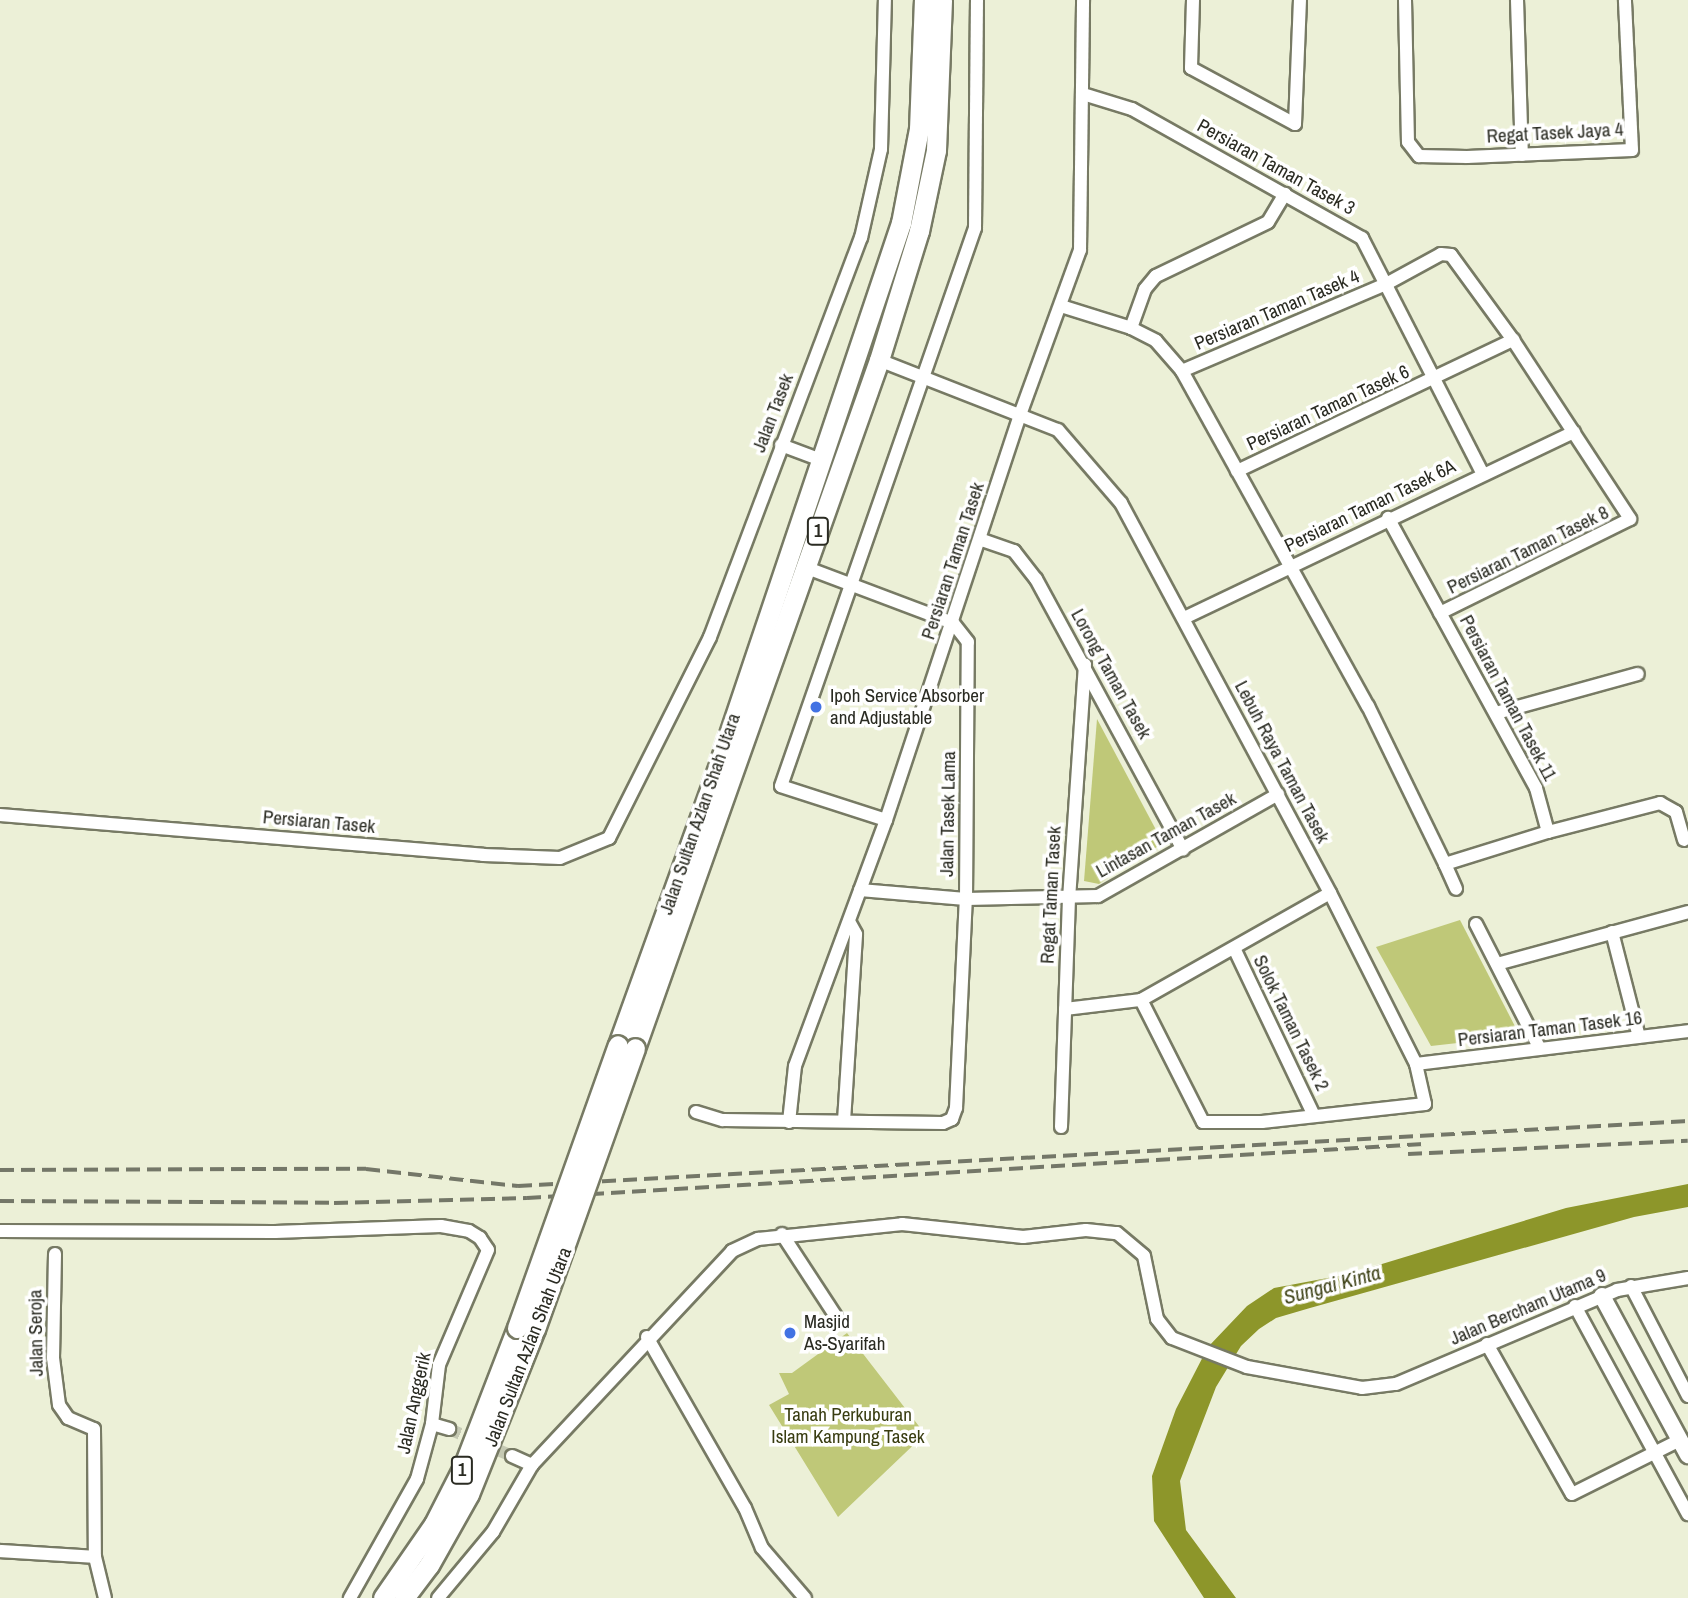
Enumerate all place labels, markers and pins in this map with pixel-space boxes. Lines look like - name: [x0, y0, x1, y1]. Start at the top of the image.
- place label: Ipoh Service Absorber and Adjustable: [830, 685, 985, 729]
- marker: Ipoh Service Absorber and Adjustable: [808, 699, 824, 715]
- place label: Masjid As-Syarifah: [804, 1311, 885, 1355]
- marker: Masjid As-Syarifah: [782, 1325, 798, 1341]

